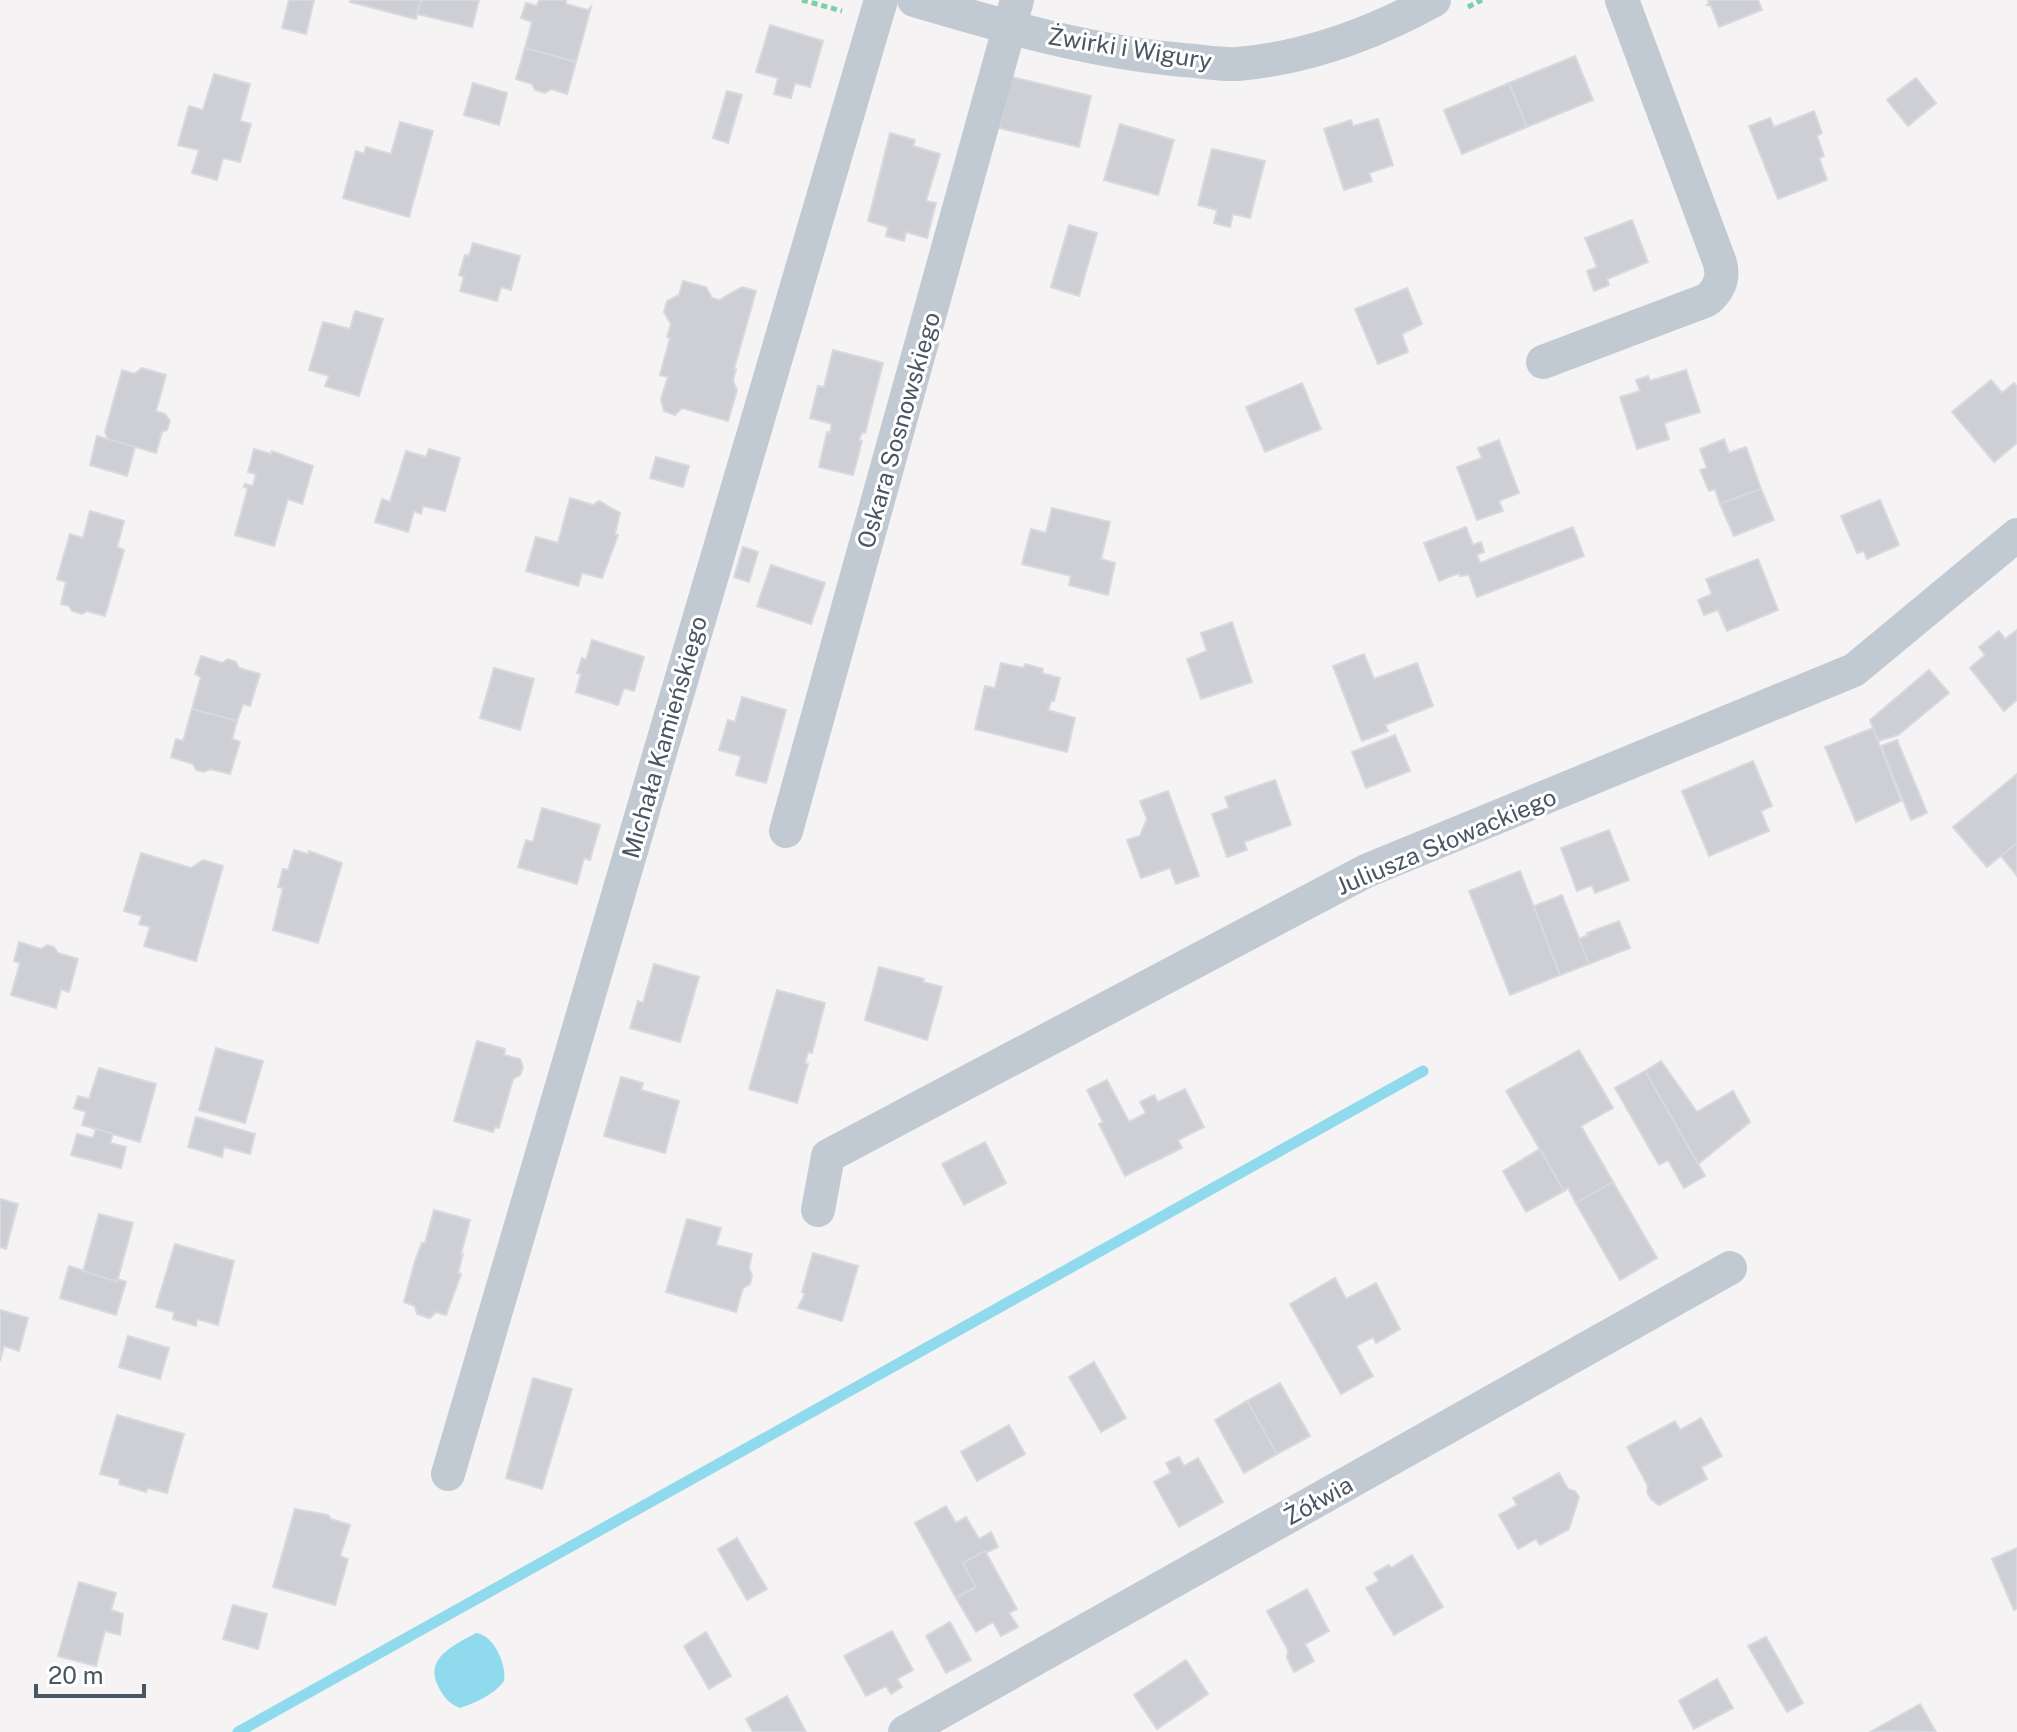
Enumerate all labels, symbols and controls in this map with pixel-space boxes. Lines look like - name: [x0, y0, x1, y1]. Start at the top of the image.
- street label: Żwirki i Wigury: [1046, 21, 1214, 75]
- street label: Oskara Sosnowskiego: [851, 309, 945, 551]
- street label: Michała Kamieńskiego: [616, 612, 712, 862]
- street label: Juliusza Słowackiego: [1332, 782, 1560, 900]
- street label: Żółwia: [1279, 1470, 1357, 1530]
- scale bar: [36, 1648, 144, 1698]
- text: 20 m: [48, 1661, 104, 1689]

